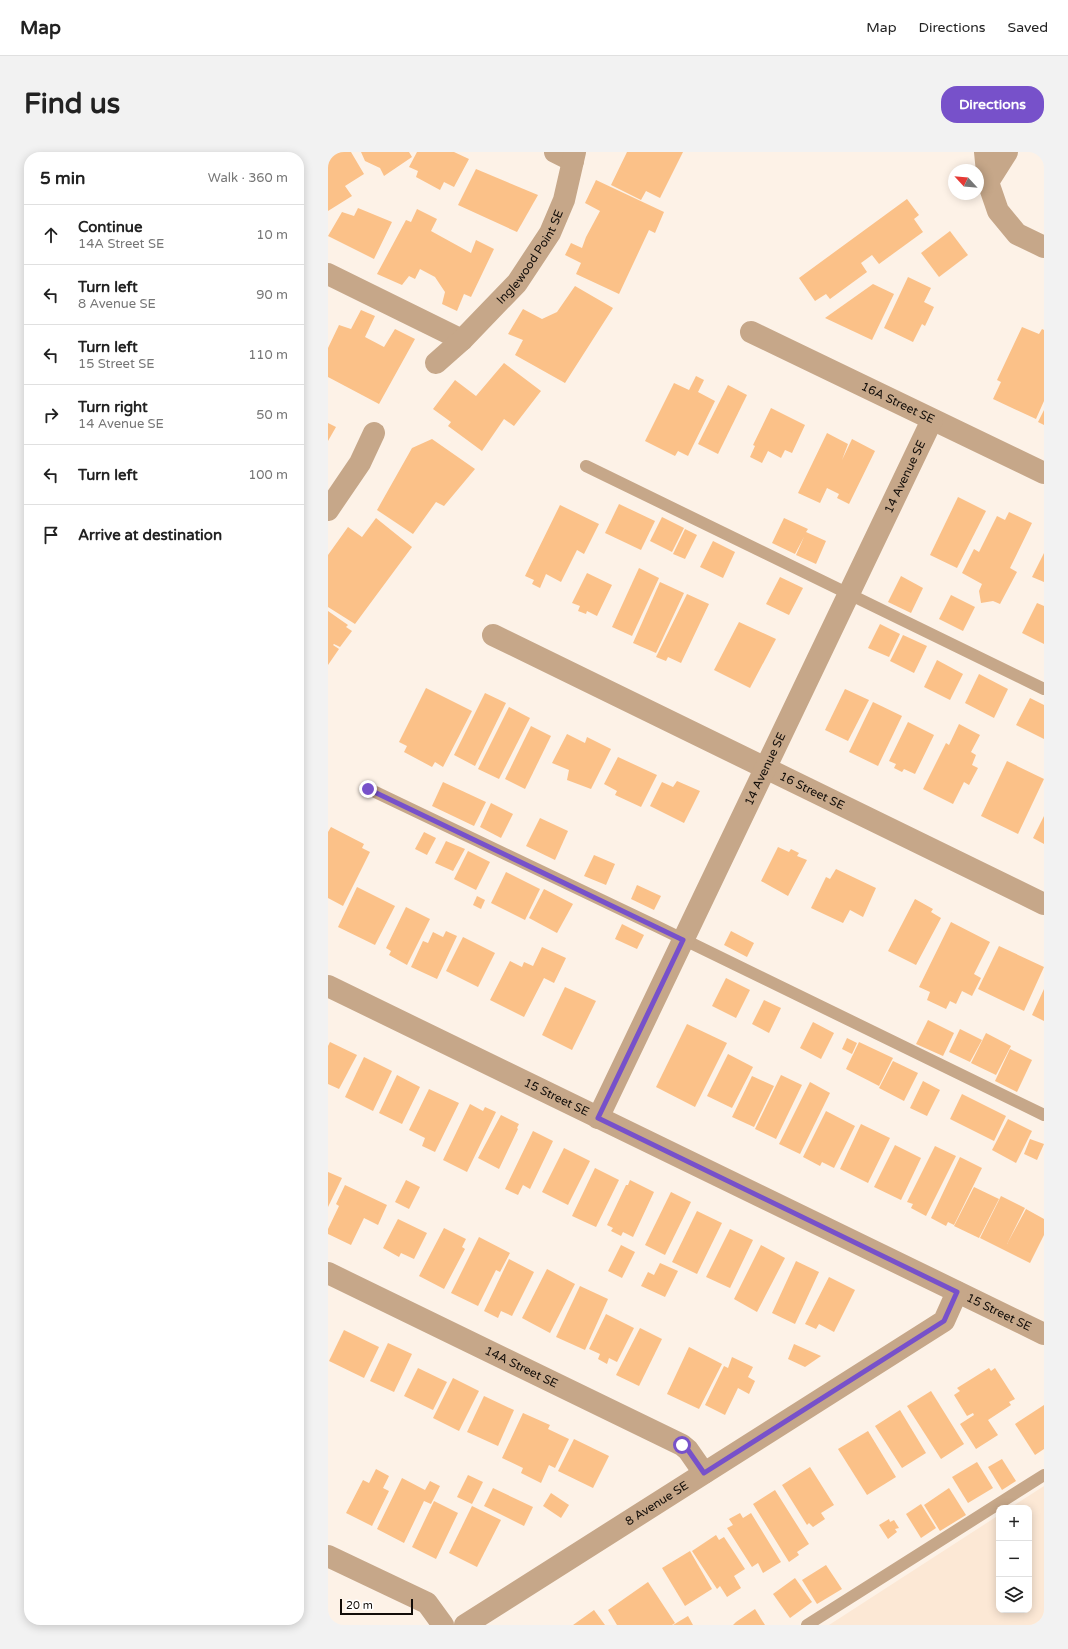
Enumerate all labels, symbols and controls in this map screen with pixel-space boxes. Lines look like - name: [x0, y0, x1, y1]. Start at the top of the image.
- text: Map: [20, 17, 61, 39]
- text: Map: [866, 19, 897, 36]
- text: Directions: [919, 19, 986, 36]
- text: Saved: [1008, 19, 1048, 36]
- button: Directions: [941, 86, 1044, 123]
- text: Find us: [24, 87, 120, 121]
- north arrow: [948, 164, 984, 200]
- text: 5 min: [40, 168, 85, 189]
- text: Walk · 360 m: [208, 170, 288, 186]
- street label: Inglewood Point SE: [494, 207, 566, 307]
- text: Continue: [78, 218, 142, 236]
- icon: ahead: [40, 224, 62, 246]
- text: 10 m: [256, 227, 288, 243]
- text: 14A Street SE: [78, 236, 164, 252]
- text: Turn left: [78, 278, 138, 296]
- icon: left: [40, 284, 62, 306]
- text: 90 m: [256, 287, 288, 303]
- text: 8 Avenue SE: [78, 296, 156, 312]
- text: Turn left: [78, 338, 138, 356]
- icon: left: [40, 344, 62, 366]
- text: 110 m: [248, 347, 288, 363]
- text: 15 Street SE: [78, 356, 155, 372]
- street label: 16A Street SE: [859, 379, 937, 426]
- text: Turn right: [78, 398, 148, 416]
- icon: right: [40, 404, 62, 426]
- text: 50 m: [256, 407, 288, 423]
- text: 14 Avenue SE: [78, 416, 164, 432]
- street label: 14 Avenue SE: [881, 438, 928, 515]
- icon: left: [40, 464, 62, 486]
- text: Turn left: [78, 466, 138, 484]
- text: 100 m: [248, 467, 288, 483]
- icon: arrive: [40, 524, 62, 546]
- text: Arrive at destination: [78, 526, 222, 544]
- street label: 14 Avenue SE: [742, 730, 789, 808]
- street label: 16 Street SE: [777, 769, 847, 813]
- route end: [359, 780, 377, 798]
- street label: 15 Street SE: [522, 1075, 592, 1119]
- street label: 15 Street SE: [964, 1290, 1034, 1334]
- street label: 14A Street SE: [482, 1343, 561, 1391]
- route start: [673, 1436, 691, 1454]
- street label: 8 Avenue SE: [623, 1478, 691, 1529]
- map controls: [996, 1505, 1032, 1613]
- button: +: [996, 1505, 1032, 1541]
- button: −: [996, 1541, 1032, 1577]
- button: layers: [996, 1577, 1032, 1613]
- scale bar: [340, 1597, 413, 1616]
- text: 20 m: [346, 1599, 373, 1612]

